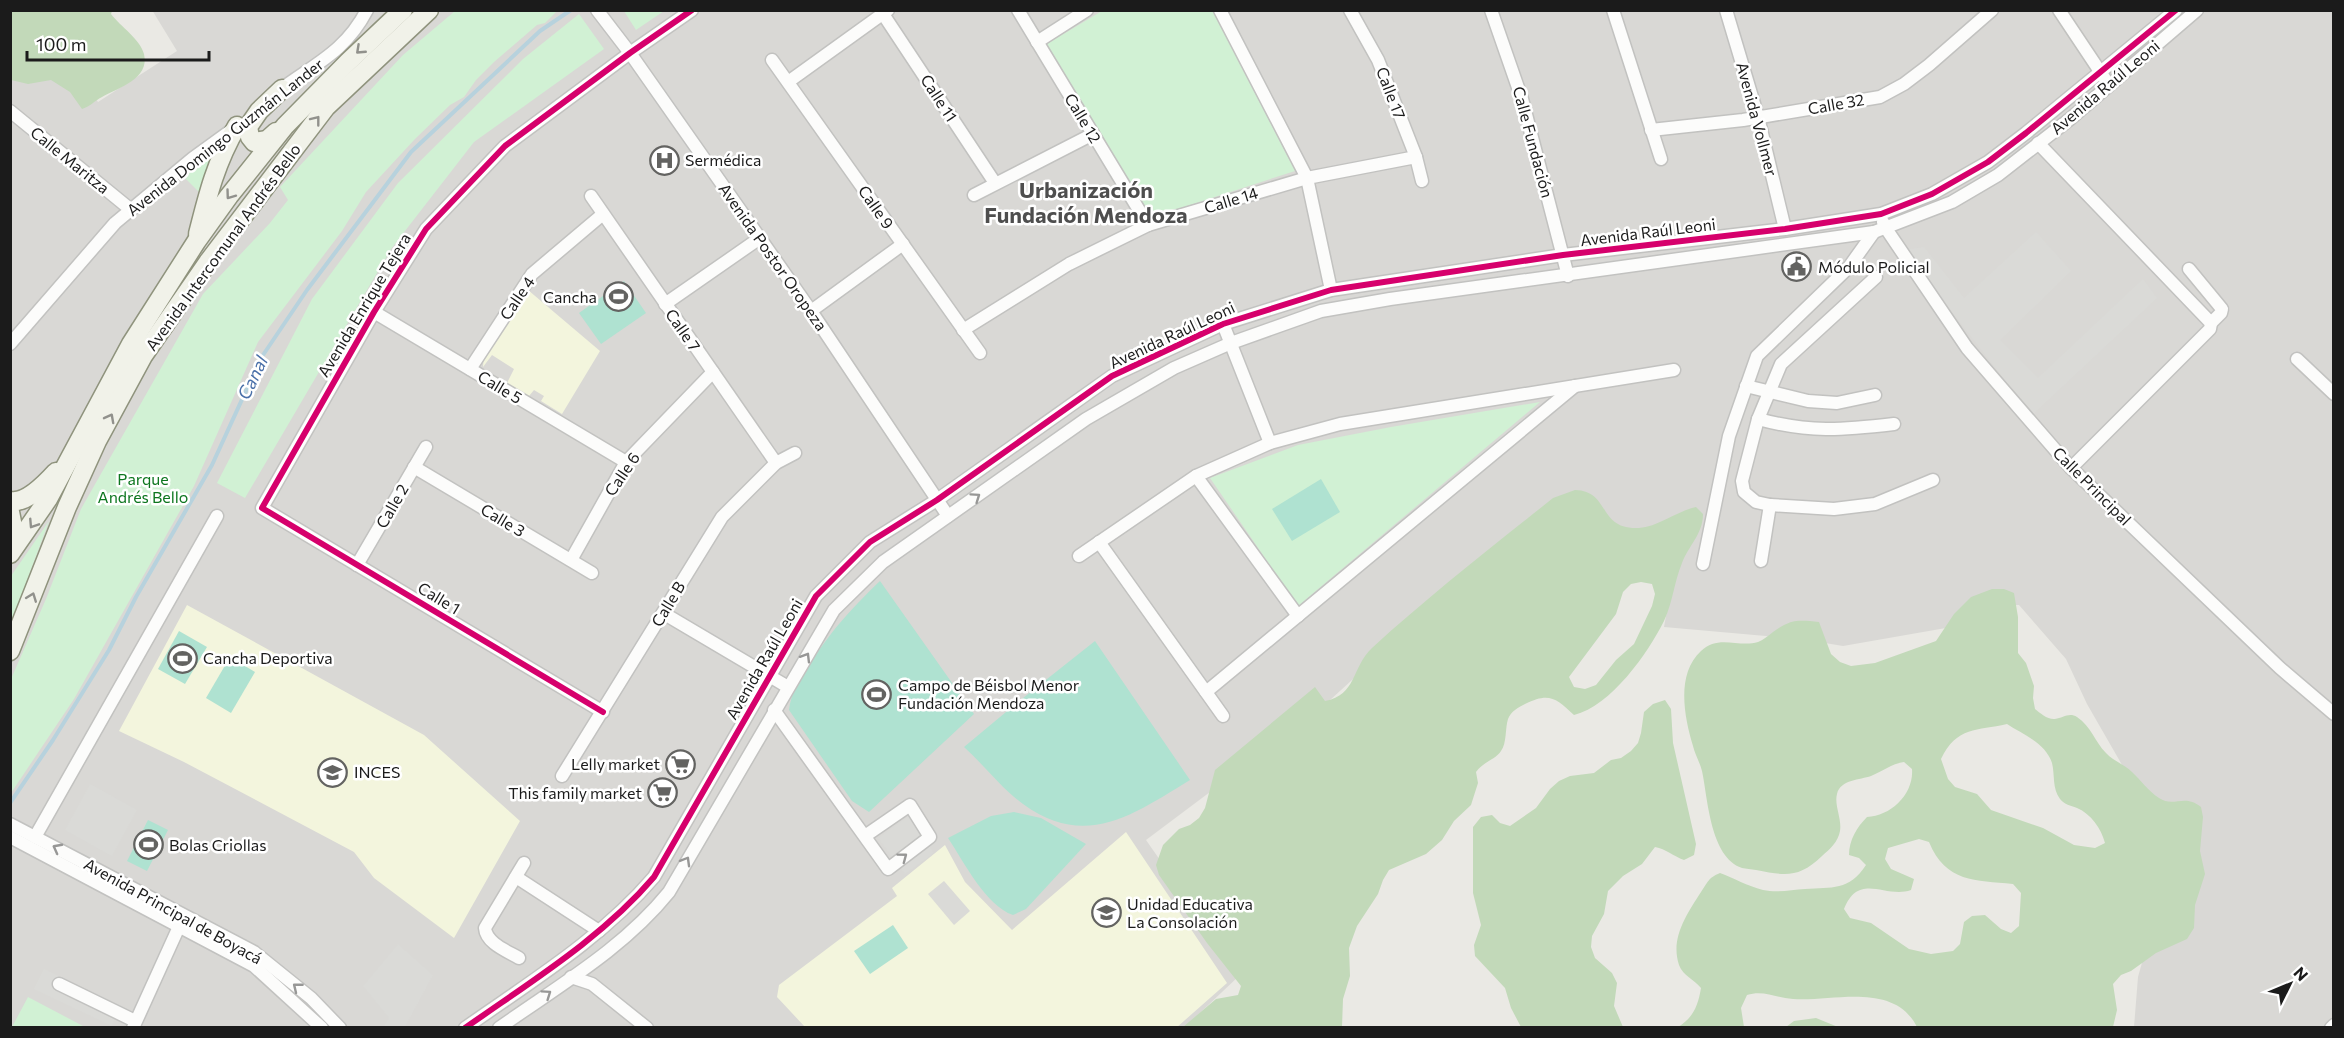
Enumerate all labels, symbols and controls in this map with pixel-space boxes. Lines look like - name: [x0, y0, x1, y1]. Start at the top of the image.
- scale bar: [27, 24, 208, 62]
- text: 100 m: [36, 33, 86, 55]
- street label: Avenida Raúl Leoni: [2046, 36, 2163, 138]
- one-way arrow: [357, 43, 367, 54]
- street label: Avenida Domingo Guzmán Lander: [123, 54, 327, 219]
- street label: Avenida Vollmer: [1733, 60, 1782, 178]
- street label: Calle 17: [1373, 64, 1410, 122]
- street label: Calle 11: [917, 70, 962, 125]
- street label: Calle Fundación: [1510, 84, 1557, 200]
- street label: Calle 12: [1061, 89, 1106, 146]
- street label: Calle 32: [1806, 89, 1866, 118]
- one-way arrow: [308, 116, 319, 127]
- street label: Calle Maritza: [27, 122, 114, 197]
- street label: Avenida Intercomunal Andrés Bello: [141, 140, 304, 354]
- hospital icon: Sermédica: [648, 144, 680, 176]
- place label: Sermédica: [685, 150, 761, 169]
- district label: Urbanización Fundación Mendoza: [984, 176, 1188, 228]
- street label: Avenida Postor Oropeza: [715, 179, 832, 334]
- street label: Calle 9: [855, 181, 898, 232]
- street label: Calle 14: [1202, 182, 1260, 217]
- one-way arrow: [227, 188, 238, 199]
- street label: Avenida Raúl Leoni: [1579, 214, 1717, 249]
- street label: Avenida Enrique Tejera: [313, 229, 414, 380]
- public building icon: Módulo Policial: [1781, 251, 1813, 283]
- place label: Módulo Policial: [1818, 257, 1930, 276]
- street label: Calle 4: [495, 272, 538, 323]
- sports icon: Cancha: [602, 281, 634, 313]
- place label: Cancha: [543, 287, 597, 306]
- street label: Avenida Raúl Leoni: [1106, 297, 1238, 372]
- street label: Calle 7: [662, 305, 705, 355]
- water label: Canal: [232, 352, 272, 403]
- street label: Calle 5: [475, 366, 526, 407]
- one-way arrow: [103, 414, 114, 424]
- street label: Calle Principal: [2049, 443, 2135, 529]
- street label: Calle 6: [600, 448, 643, 499]
- park label: Parque Andrés Bello: [98, 469, 188, 506]
- street label: Calle 2: [371, 480, 412, 531]
- one-way arrow: [969, 493, 980, 504]
- street label: Calle 3: [478, 499, 529, 540]
- one-way arrow: [29, 517, 40, 528]
- street label: Calle 1: [415, 578, 464, 618]
- street label: Calle B: [647, 578, 688, 630]
- one-way arrow: [24, 592, 37, 602]
- street label: Avenida Raúl Leoni: [721, 595, 806, 723]
- sports icon: Cancha Deportiva: [166, 642, 198, 674]
- place label: Cancha Deportiva: [203, 648, 333, 667]
- one-way arrow: [798, 653, 810, 663]
- place label: Campo de Béisbol Menor Fundación Mendoza: [898, 675, 1080, 712]
- sports icon: Campo de Béisbol Menor Fundación Mendoza: [861, 678, 893, 710]
- supermarket icon: Lelly market: [665, 748, 697, 780]
- place label: Lelly market: [571, 754, 660, 773]
- school or university icon: INCES: [317, 756, 349, 788]
- place label: INCES: [354, 762, 400, 781]
- supermarket icon: This family market: [647, 777, 679, 809]
- place label: This family market: [508, 783, 642, 802]
- sports icon: Bolas Criollas: [132, 829, 164, 861]
- place label: Bolas Criollas: [169, 835, 266, 854]
- one-way arrow: [52, 844, 63, 855]
- street label: Avenida Principal de Boyacá: [81, 854, 266, 967]
- one-way arrow: [896, 854, 907, 865]
- one-way arrow: [679, 857, 690, 867]
- place label: Unidad Educativa La Consolación: [1127, 894, 1253, 931]
- school or university icon: Unidad Educativa La Consolación: [1090, 897, 1122, 929]
- north arrow: [2260, 954, 2320, 1014]
- text: N: [2290, 963, 2312, 984]
- one-way arrow: [293, 984, 304, 995]
- one-way arrow: [540, 990, 551, 1001]

